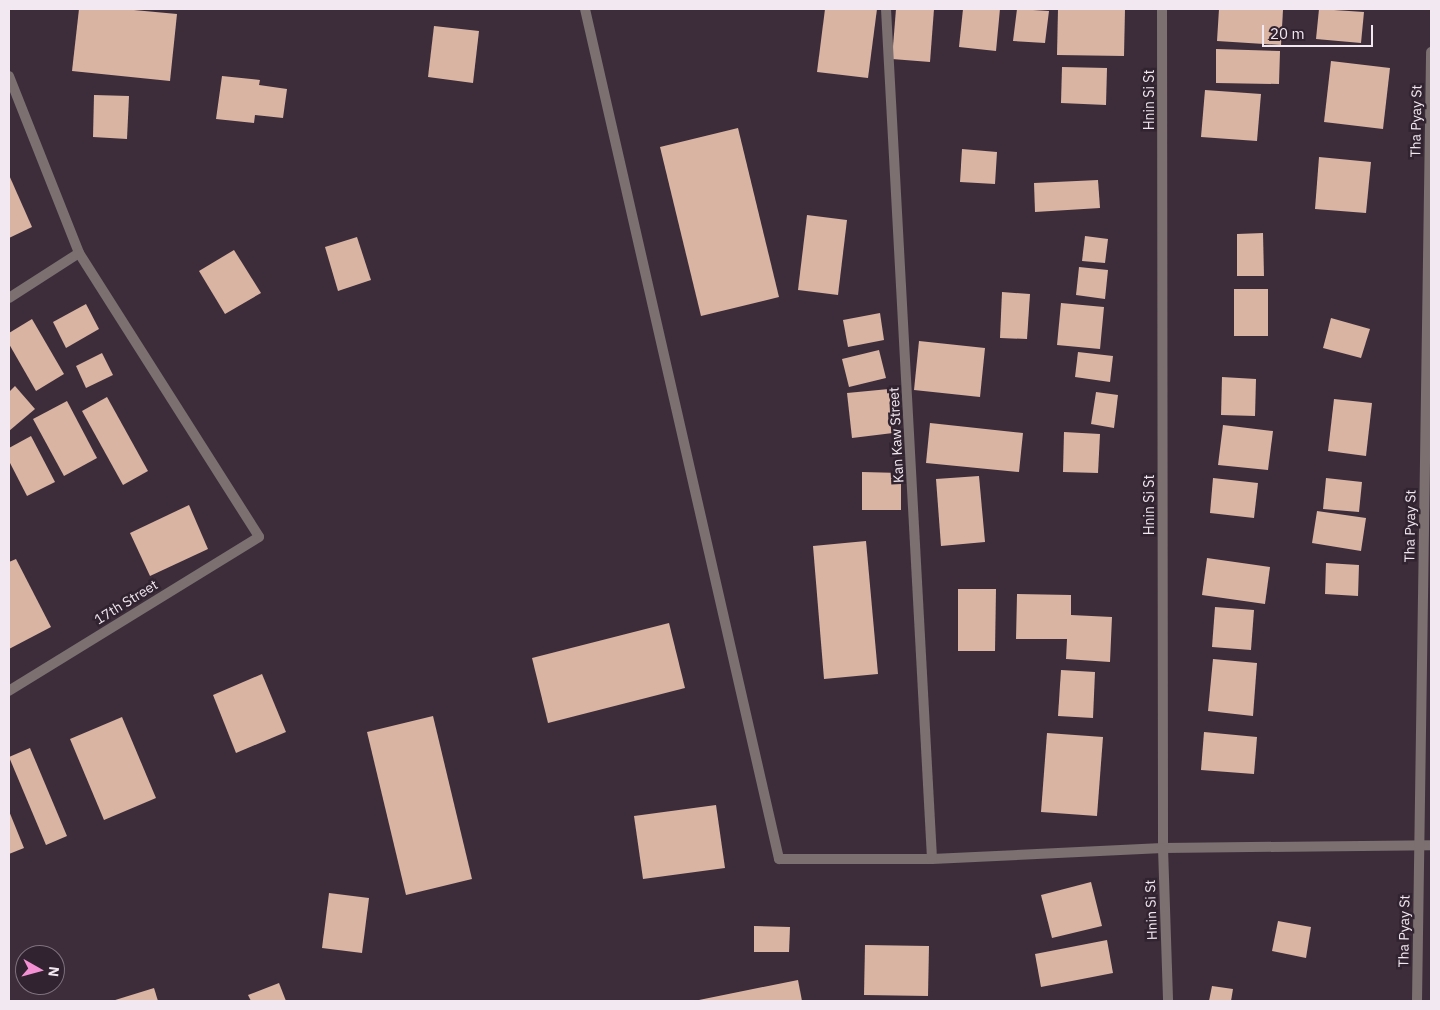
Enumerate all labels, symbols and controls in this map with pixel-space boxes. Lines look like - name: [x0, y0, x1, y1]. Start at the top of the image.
- scale bar: [1265, 15, 1376, 47]
- text: 20 m: [1270, 24, 1305, 43]
- street label: Hnin Si St: [1141, 70, 1157, 130]
- street label: Tha Pyay St: [1407, 84, 1425, 158]
- street label: Kan Kaw Street: [885, 387, 907, 483]
- street label: Hnin Si St: [1141, 475, 1157, 535]
- street label: Tha Pyay St: [1401, 489, 1419, 563]
- street label: 17th Street: [91, 576, 161, 628]
- street label: Hnin Si St: [1142, 879, 1160, 941]
- street label: Tha Pyay St: [1395, 894, 1413, 968]
- north arrow: [15, 945, 65, 995]
- text: N: [44, 966, 63, 978]

